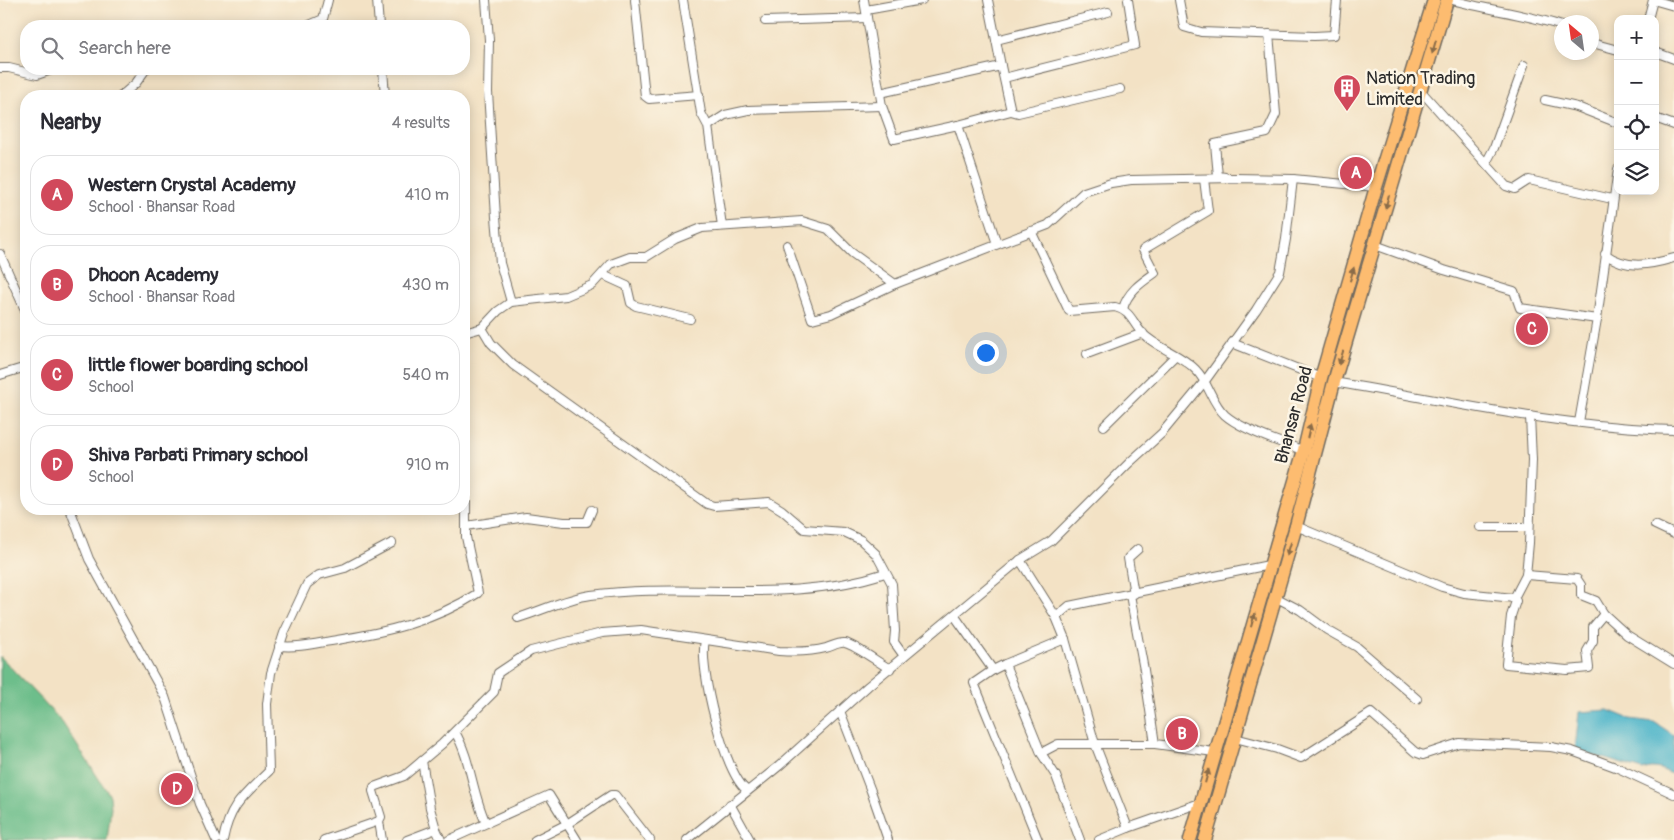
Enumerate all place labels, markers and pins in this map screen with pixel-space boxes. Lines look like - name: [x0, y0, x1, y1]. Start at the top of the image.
- place label: Nation Trading Limited: [1366, 67, 1475, 111]
- building icon: Nation Trading Limited: [1332, 73, 1362, 112]
- pin: A: [1340, 154, 1372, 192]
- pin: C: [1516, 310, 1548, 348]
- pin: B: [1166, 715, 1198, 753]
- pin: D: [161, 770, 193, 808]

